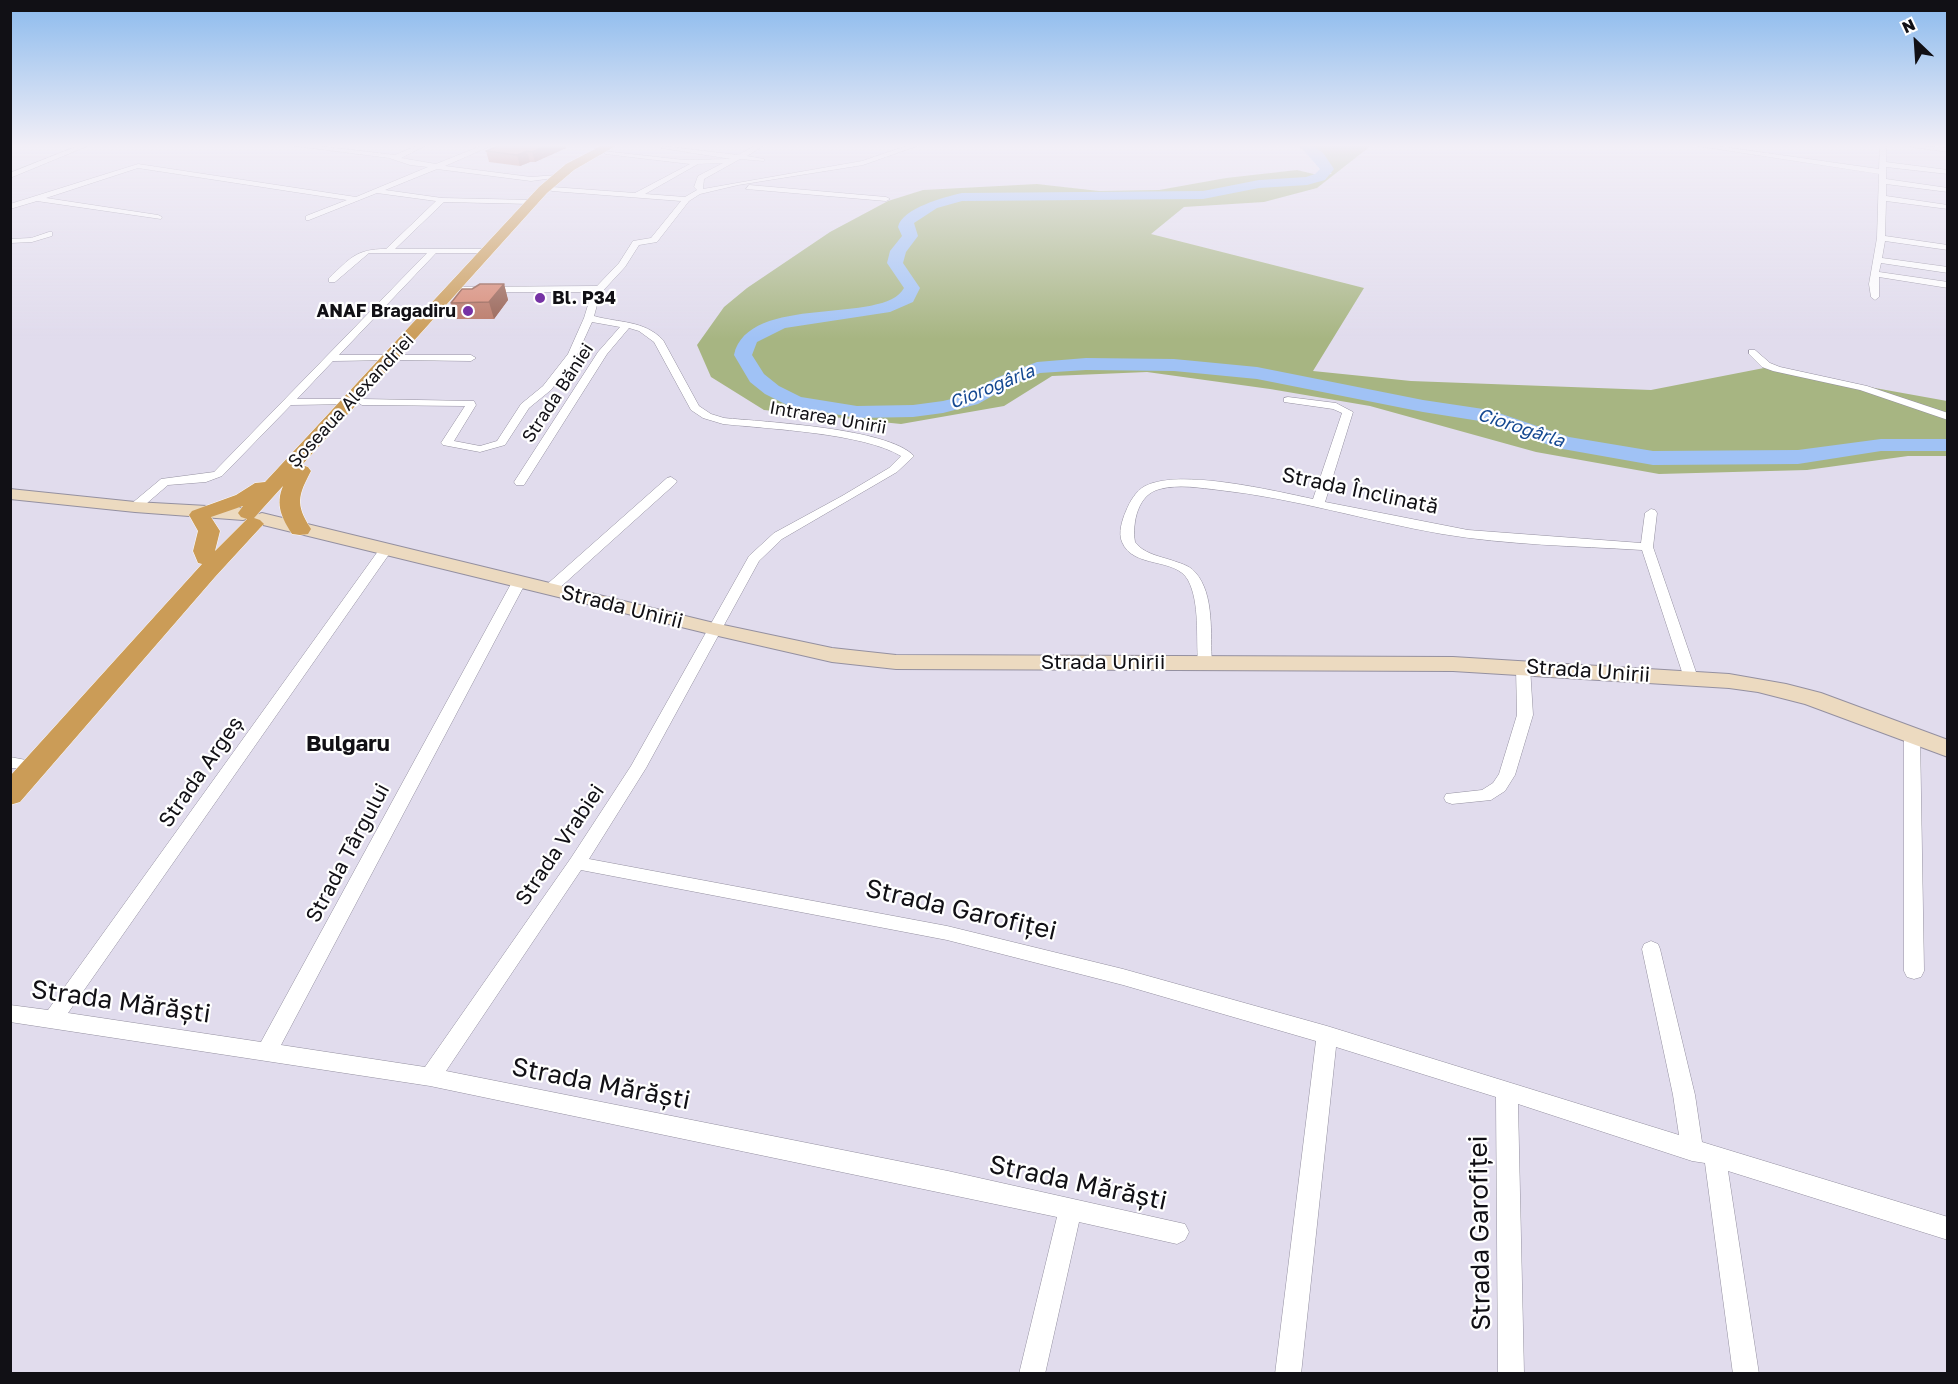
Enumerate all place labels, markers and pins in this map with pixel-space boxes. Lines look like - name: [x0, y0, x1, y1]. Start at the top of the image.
- place label: Bl. P34: [552, 287, 616, 309]
- marker: Bl. P34: [533, 291, 547, 305]
- place label: ANAF Bragadiru: [316, 300, 456, 322]
- marker: ANAF Bragadiru: [461, 304, 475, 318]

